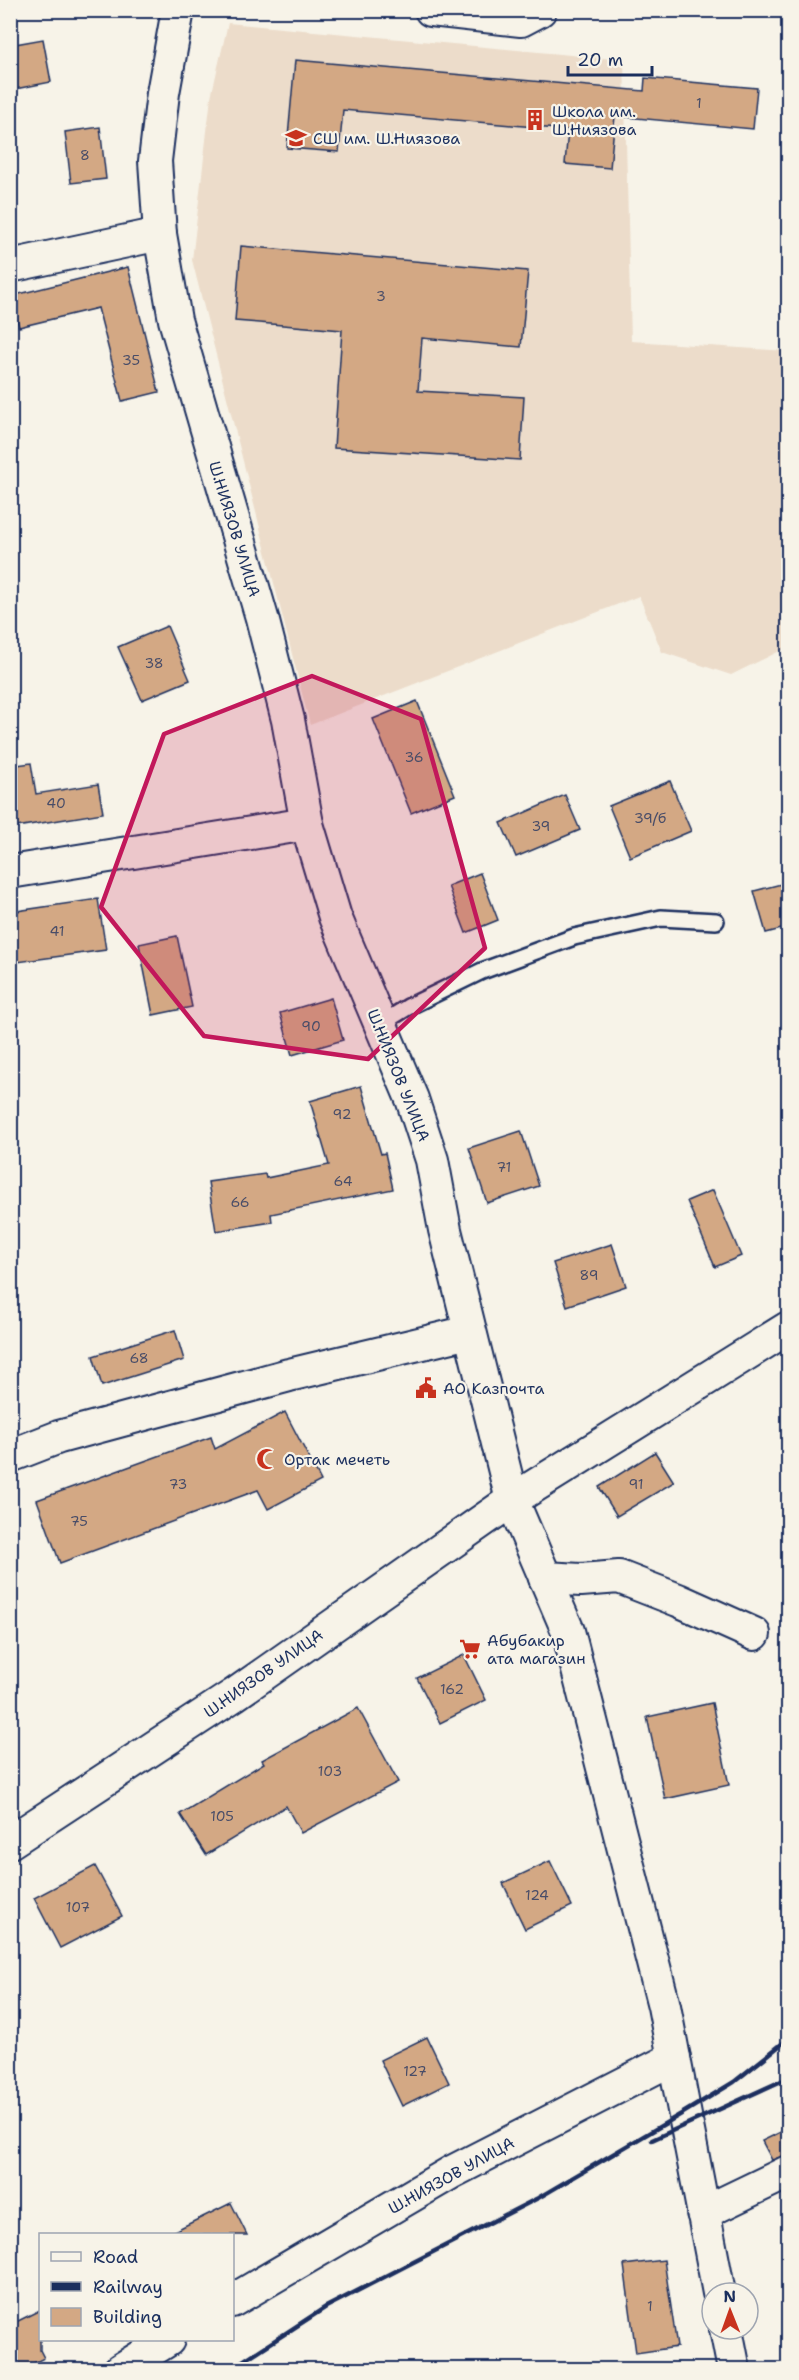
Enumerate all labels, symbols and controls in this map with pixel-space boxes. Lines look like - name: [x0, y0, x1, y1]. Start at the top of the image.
- scale bar: [568, 39, 652, 77]
- text: 20 m: [577, 48, 623, 72]
- house number: 1: [696, 94, 702, 112]
- place label: Школа им. Ш.Ниязова: [552, 101, 637, 140]
- building icon: Школа им. Ш.Ниязова: [523, 108, 547, 132]
- school or university icon: СШ им. Ш.Ниязова: [284, 126, 308, 150]
- place label: СШ им. Ш.Ниязова: [313, 128, 460, 149]
- house number: 8: [80, 146, 90, 164]
- house number: 3: [376, 287, 386, 305]
- house number: 35: [122, 351, 140, 369]
- street label: Ш.НИЯЗОВ УЛИЦА: [204, 459, 265, 600]
- house number: 38: [144, 654, 164, 672]
- house number: 36: [404, 748, 424, 766]
- house number: 40: [46, 794, 66, 812]
- house number: 39/б: [634, 809, 666, 827]
- house number: 39: [532, 817, 550, 835]
- house number: 41: [50, 922, 64, 940]
- street label: Ш.НИЯЗОВ УЛИЦА: [362, 1006, 435, 1145]
- house number: 90: [301, 1017, 321, 1035]
- house number: 92: [333, 1105, 351, 1123]
- house number: 71: [497, 1158, 511, 1176]
- house number: 64: [333, 1172, 353, 1190]
- house number: 66: [230, 1193, 250, 1211]
- house number: 89: [580, 1266, 598, 1284]
- house number: 68: [129, 1349, 149, 1367]
- public building icon: АО Казпочта: [414, 1376, 438, 1400]
- place label: АО Казпочта: [443, 1378, 544, 1399]
- mosque icon: Ортак мечеть: [255, 1447, 279, 1471]
- place label: Ортак мечеть: [284, 1449, 390, 1470]
- house number: 73: [169, 1475, 187, 1493]
- house number: 91: [628, 1475, 644, 1493]
- house number: 75: [70, 1512, 88, 1530]
- street label: Ш.НИЯЗОВ УЛИЦА: [199, 1624, 327, 1722]
- place label: Абубакир ата магазин: [487, 1630, 586, 1669]
- supermarket icon: Абубакир ата магазин: [458, 1637, 482, 1661]
- house number: 162: [440, 1680, 464, 1698]
- house number: 103: [318, 1762, 342, 1780]
- house number: 105: [210, 1807, 234, 1825]
- house number: 124: [525, 1886, 549, 1904]
- house number: 107: [66, 1898, 90, 1916]
- house number: 127: [403, 2062, 427, 2080]
- street label: Ш.НИЯЗОВ УЛИЦА: [384, 2132, 518, 2219]
- legend: [39, 2233, 234, 2341]
- text: Road: [93, 2245, 138, 2269]
- text: Railway: [93, 2275, 163, 2299]
- north arrow: [700, 2281, 760, 2341]
- text: N: [723, 2286, 736, 2307]
- house number: 1: [647, 2297, 653, 2315]
- text: Building: [93, 2305, 162, 2329]

